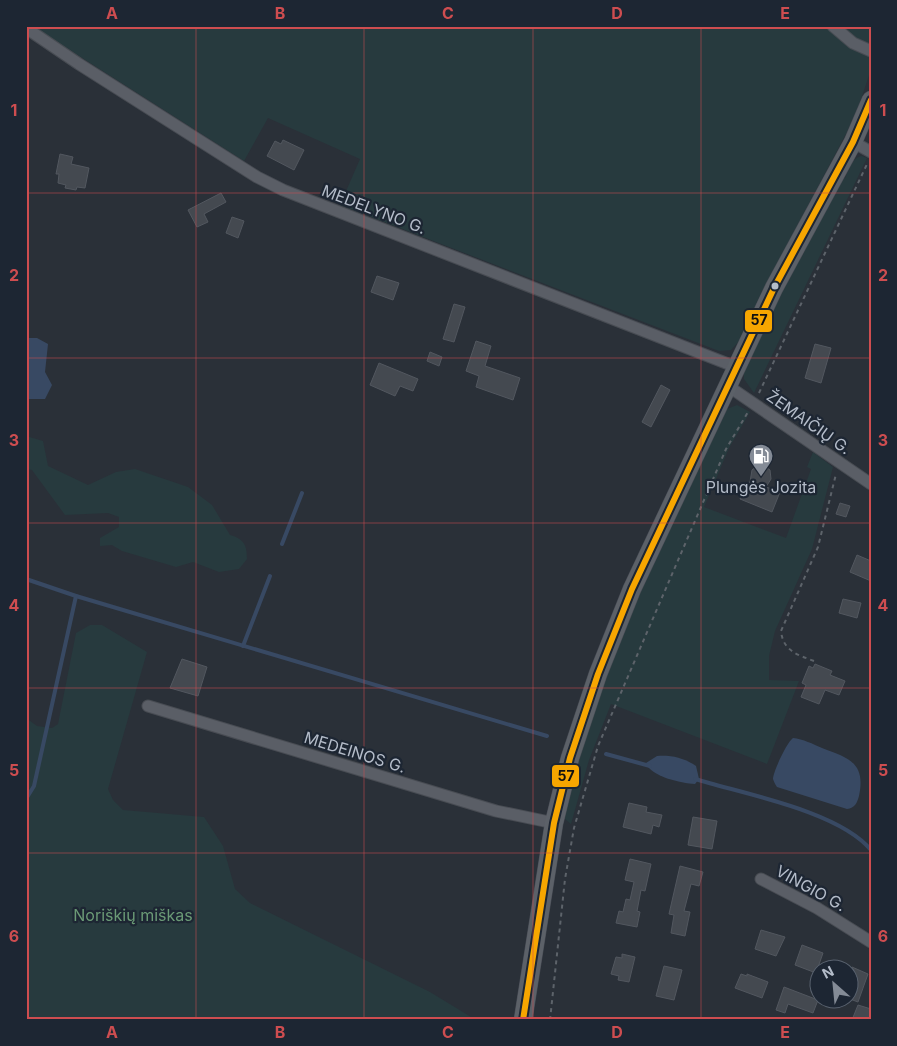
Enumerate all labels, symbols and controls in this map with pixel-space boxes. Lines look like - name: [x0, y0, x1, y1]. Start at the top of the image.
- text: A: [106, 3, 118, 23]
- text: B: [275, 3, 285, 23]
- text: C: [442, 3, 454, 23]
- text: D: [611, 3, 623, 23]
- text: E: [780, 3, 790, 23]
- text: 1: [11, 100, 17, 120]
- text: 1: [880, 100, 886, 120]
- street label: MEDELYNO G.: [319, 180, 429, 238]
- text: 2: [9, 265, 19, 285]
- text: 2: [878, 265, 888, 285]
- unlabelled marker: [770, 281, 780, 291]
- line badge: 57: [744, 309, 773, 333]
- text: 57: [750, 311, 768, 328]
- street label: ŽEMAIČIŲ G.: [763, 386, 855, 458]
- text: 3: [9, 430, 19, 450]
- text: 3: [878, 430, 888, 450]
- fuel station icon: Plungės Jozita: [748, 443, 774, 477]
- place label: Plungės Jozita: [706, 477, 816, 497]
- text: 4: [9, 595, 20, 615]
- text: 4: [878, 595, 889, 615]
- street label: MEDEINOS G.: [302, 727, 408, 777]
- text: 5: [9, 760, 19, 780]
- text: 5: [878, 760, 888, 780]
- line badge: 57: [551, 764, 580, 788]
- text: 57: [557, 767, 575, 784]
- street label: VINGIO G.: [773, 861, 849, 915]
- park label: Noriškių miškas: [73, 905, 193, 925]
- text: 6: [9, 926, 19, 946]
- text: 6: [878, 926, 888, 946]
- north arrow: [810, 958, 860, 1008]
- text: N: [819, 962, 836, 982]
- text: A: [106, 1022, 118, 1042]
- text: B: [275, 1022, 285, 1042]
- text: C: [442, 1022, 454, 1042]
- text: D: [611, 1022, 623, 1042]
- text: E: [780, 1022, 790, 1042]

